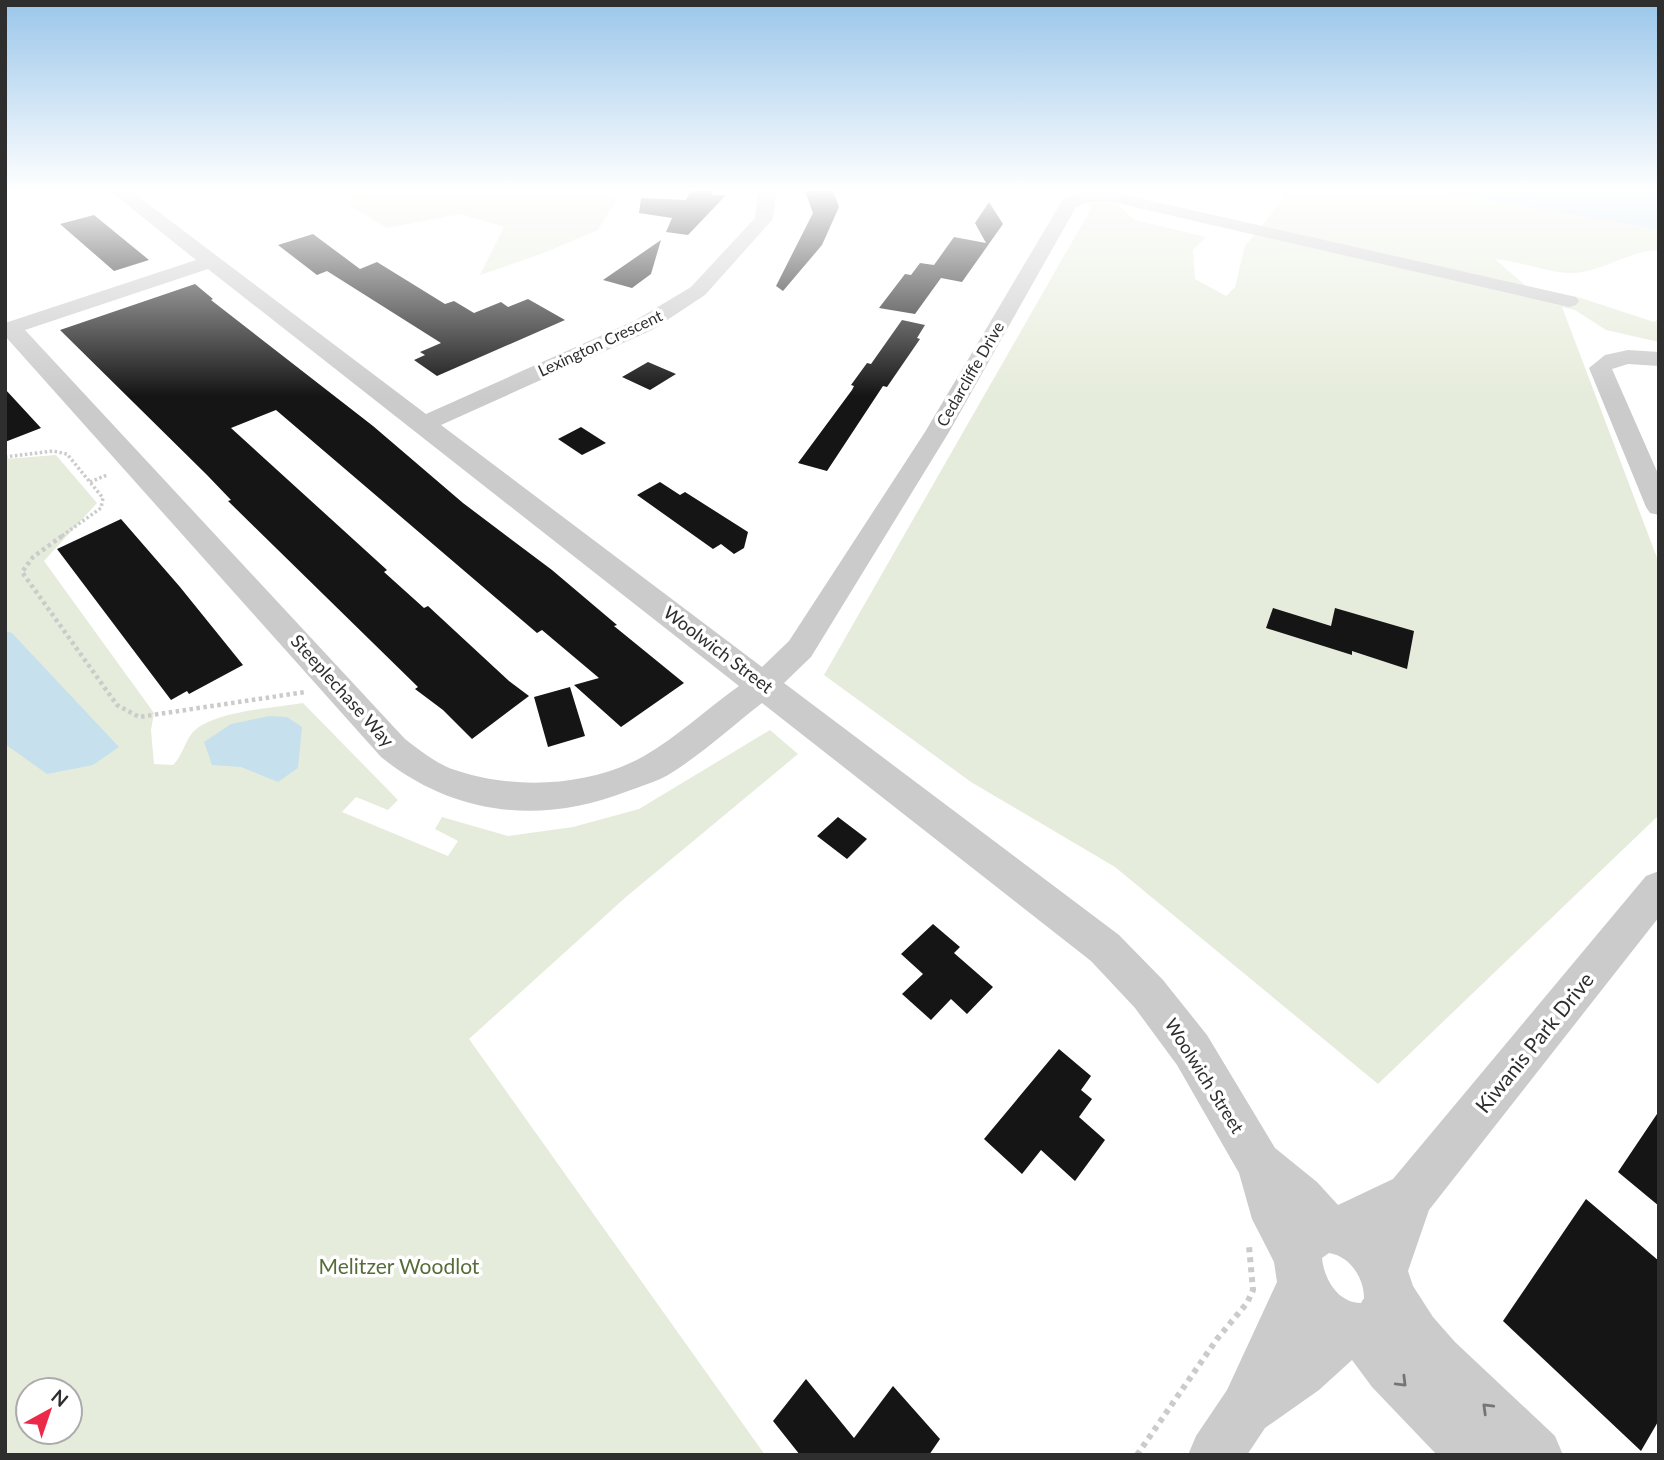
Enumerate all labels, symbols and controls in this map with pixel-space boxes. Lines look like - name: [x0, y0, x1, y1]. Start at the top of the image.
- street label: Lexington Crescent: [535, 305, 665, 380]
- street label: Cedarcliffe Drive: [932, 318, 1007, 429]
- street label: Woolwich Street: [660, 601, 778, 698]
- street label: Steeplechase Way: [287, 630, 399, 752]
- street label: Kiwanis Park Drive: [1470, 967, 1598, 1117]
- street label: Woolwich Street: [1161, 1014, 1249, 1137]
- park label: Melitzer Woodlot: [319, 1253, 480, 1278]
- one-way arrow: [1394, 1373, 1407, 1386]
- north arrow: [14, 1376, 84, 1446]
- text: N: [47, 1384, 73, 1411]
- one-way arrow: [1482, 1403, 1495, 1416]

